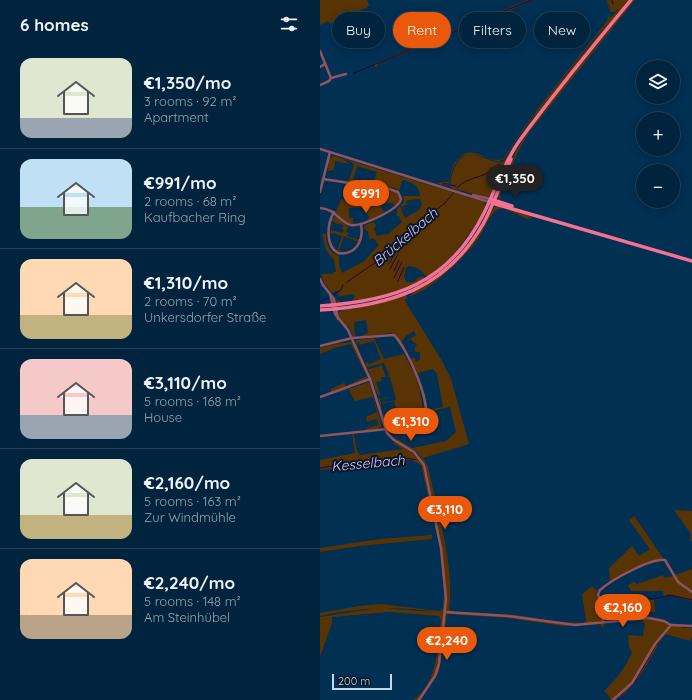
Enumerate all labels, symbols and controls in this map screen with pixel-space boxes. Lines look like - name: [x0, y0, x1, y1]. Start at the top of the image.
- chip: Buy: [332, 12, 385, 48]
- chip: Rent: [393, 12, 451, 48]
- chip: Filters: [459, 12, 526, 48]
- chip: New: [534, 12, 590, 48]
- icon: filters: [278, 13, 300, 35]
- text: 6 homes: [20, 14, 89, 35]
- map controls: [636, 60, 680, 208]
- button: layers: [636, 60, 680, 104]
- text: €1,350/mo: [144, 72, 231, 93]
- icon: home: [52, 74, 100, 122]
- text: 3 rooms · 92 m²: [144, 93, 236, 109]
- text: Apartment: [144, 109, 209, 125]
- button: +: [636, 112, 680, 156]
- button: −: [636, 164, 680, 208]
- pin: €1,350: [482, 165, 548, 199]
- text: €1,350: [495, 170, 535, 186]
- text: €991/mo: [144, 172, 217, 193]
- icon: home: [52, 175, 100, 223]
- pin: €991: [342, 180, 390, 214]
- text: €991: [352, 185, 380, 201]
- text: 2 rooms · 68 m²: [144, 193, 236, 209]
- water label: Brückelbach: [369, 203, 442, 270]
- text: Kaufbacher Ring: [144, 209, 246, 225]
- text: €1,310/mo: [144, 272, 228, 293]
- icon: home: [52, 275, 100, 323]
- text: 2 rooms · 70 m²: [144, 293, 237, 309]
- text: Unkersdorfer Straße: [144, 309, 266, 325]
- text: €3,110/mo: [144, 372, 227, 393]
- icon: home: [52, 375, 100, 423]
- text: 5 rooms · 168 m²: [144, 393, 241, 409]
- pin: €1,310: [378, 408, 444, 442]
- text: House: [144, 409, 182, 425]
- text: €1,310: [393, 413, 429, 429]
- water label: Kesselbach: [331, 451, 406, 475]
- text: €2,160/mo: [144, 472, 230, 493]
- icon: home: [52, 475, 100, 523]
- text: 5 rooms · 163 m²: [144, 493, 241, 509]
- pin: €3,110: [412, 496, 478, 530]
- text: €3,110: [427, 501, 463, 517]
- text: Zur Windmühle: [144, 509, 236, 525]
- text: €2,240/mo: [144, 572, 235, 593]
- icon: home: [52, 575, 100, 623]
- text: 5 rooms · 148 m²: [144, 593, 241, 609]
- pin: €2,160: [590, 594, 656, 628]
- text: €2,160: [604, 599, 642, 615]
- text: Am Steinhübel: [144, 609, 230, 625]
- pin: €2,240: [414, 627, 480, 661]
- text: €2,240: [426, 632, 468, 648]
- scale bar: [332, 672, 392, 691]
- text: 200 m: [338, 674, 370, 688]

